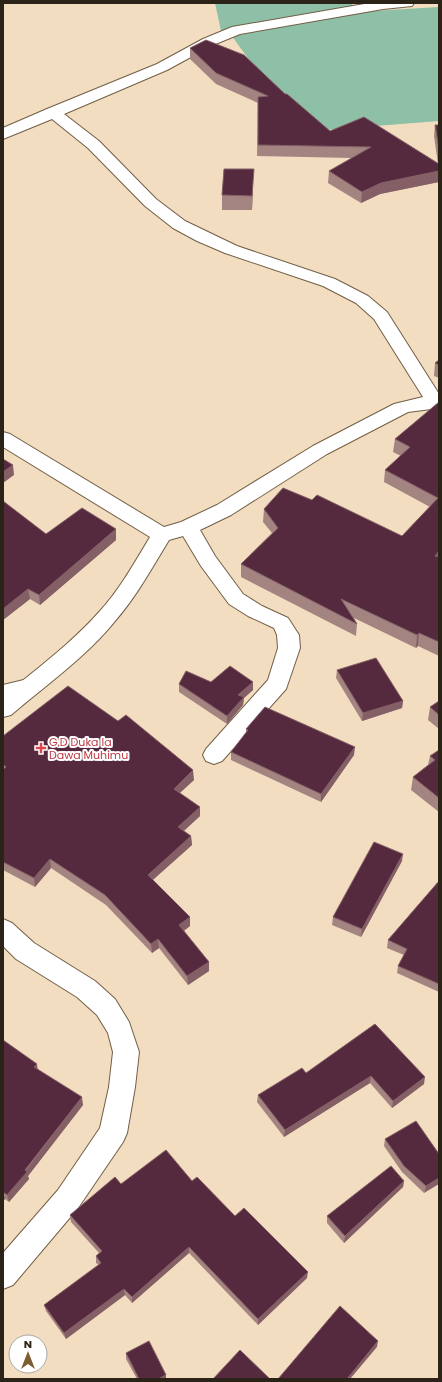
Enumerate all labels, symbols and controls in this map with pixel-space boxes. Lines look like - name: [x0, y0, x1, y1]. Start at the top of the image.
- place label: G.D Duka la Dawa Muhimu: [49, 734, 128, 763]
- marker: G.D Duka la Dawa Muhimu: [36, 743, 46, 753]
- north arrow: [8, 1334, 48, 1374]
- text: N: [24, 1336, 32, 1352]

